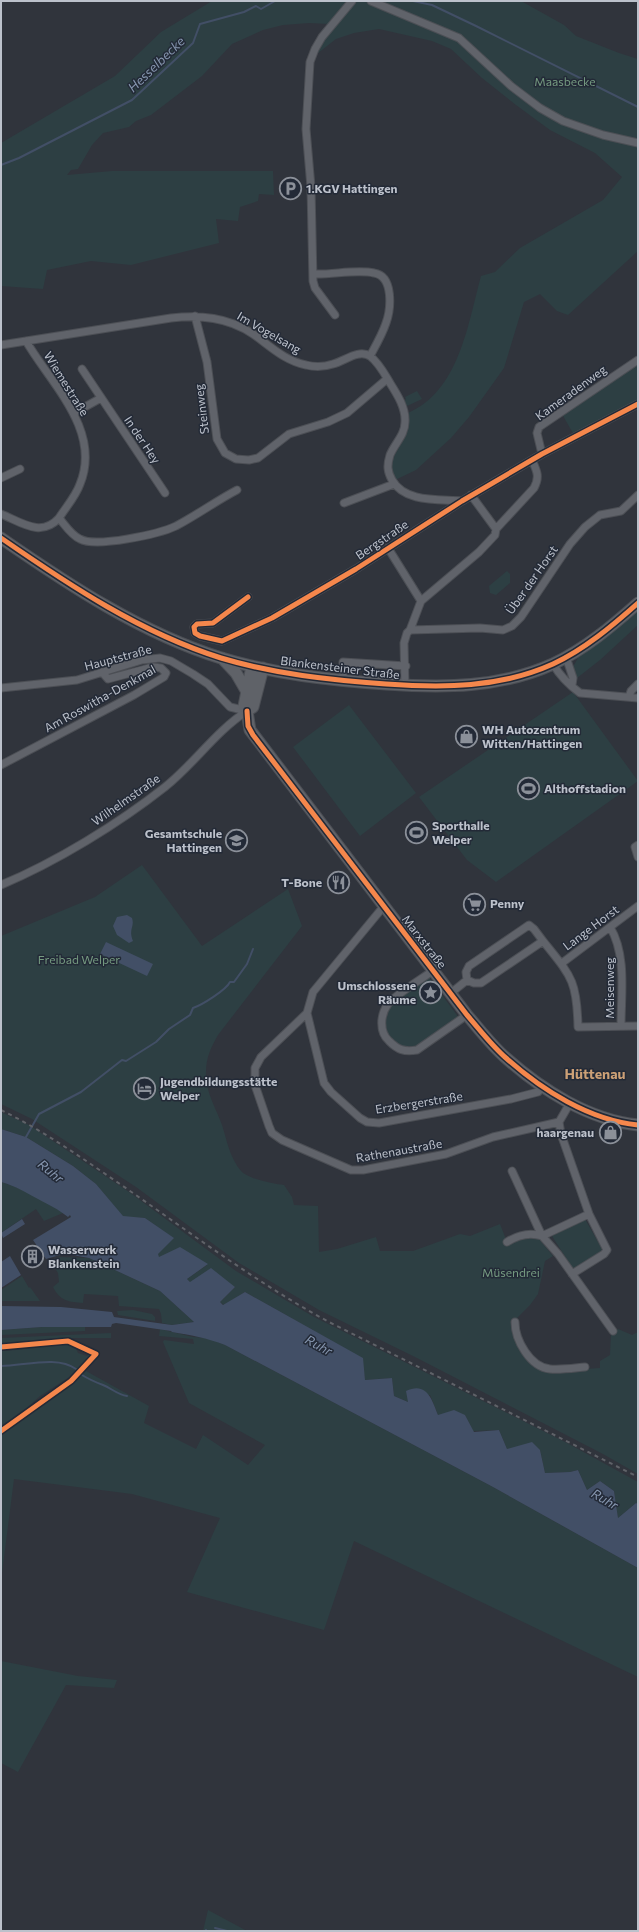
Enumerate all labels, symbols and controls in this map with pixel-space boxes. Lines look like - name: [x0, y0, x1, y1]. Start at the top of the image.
- water label: Hesselbecke: [124, 33, 188, 95]
- park label: Maasbecke: [534, 74, 596, 88]
- parking icon: 1.KGV Hattingen: [278, 176, 304, 202]
- place label: 1.KGV Hattingen: [306, 181, 398, 195]
- street label: Im Vogelsang: [235, 308, 304, 356]
- street label: Wiemestraße: [41, 349, 92, 418]
- street label: Kameradenweg: [532, 361, 609, 423]
- street label: Steinweg: [191, 383, 211, 435]
- street label: In der Hey: [122, 413, 164, 466]
- street label: Bergstraße: [353, 517, 410, 562]
- street label: Über der Horst: [502, 542, 560, 617]
- street label: Hauptstraße: [83, 641, 153, 673]
- street label: Blankensteiner Straße: [280, 653, 400, 681]
- street label: Am Roswitha-Denkmal: [41, 662, 158, 735]
- place label: WH Autozentrum Witten/Hattingen: [482, 722, 582, 750]
- shop icon: WH Autozentrum Witten/Hattingen: [453, 724, 479, 750]
- street label: Wilhelmstraße: [89, 771, 162, 828]
- sports icon: Althoffstadion: [516, 776, 542, 802]
- place label: Althoffstadion: [544, 781, 626, 795]
- place label: Sporthalle Welper: [432, 818, 490, 846]
- sports icon: Sporthalle Welper: [404, 820, 430, 846]
- place label: Gesamtschule Hattingen: [145, 826, 222, 854]
- school or university icon: Gesamtschule Hattingen: [224, 828, 250, 854]
- restaurant icon: T-Bone: [325, 870, 351, 896]
- place label: T-Bone: [281, 875, 322, 889]
- supermarket icon: Penny: [461, 891, 487, 917]
- place label: Penny: [490, 896, 525, 910]
- street label: Lange Horst: [560, 902, 621, 953]
- street label: Marxstraße: [400, 912, 450, 971]
- park label: Freibad Welper: [38, 952, 120, 966]
- street label: Meisenweg: [602, 957, 616, 1019]
- place label: Umschlossene Räume: [337, 978, 416, 1006]
- place icon: Umschlossene Räume: [418, 980, 444, 1006]
- district label: Hüttenau: [564, 1065, 626, 1082]
- place label: Jugendbildungsstätte Welper: [160, 1074, 277, 1102]
- hotel icon: Jugendbildungsstätte Welper: [132, 1076, 158, 1102]
- street label: Erzbergerstraße: [374, 1088, 464, 1116]
- shop icon: haargenau: [597, 1120, 623, 1146]
- place label: haargenau: [537, 1125, 594, 1139]
- street label: Rathenaustraße: [355, 1136, 443, 1164]
- water label: Ruhr: [35, 1156, 68, 1187]
- place label: Wasserwerk Blankenstein: [48, 1242, 120, 1270]
- building icon: Wasserwerk Blankenstein: [19, 1244, 45, 1270]
- park label: Müsendrei: [482, 1265, 540, 1279]
- water label: Ruhr: [303, 1331, 336, 1359]
- water label: Ruhr: [589, 1485, 622, 1513]

